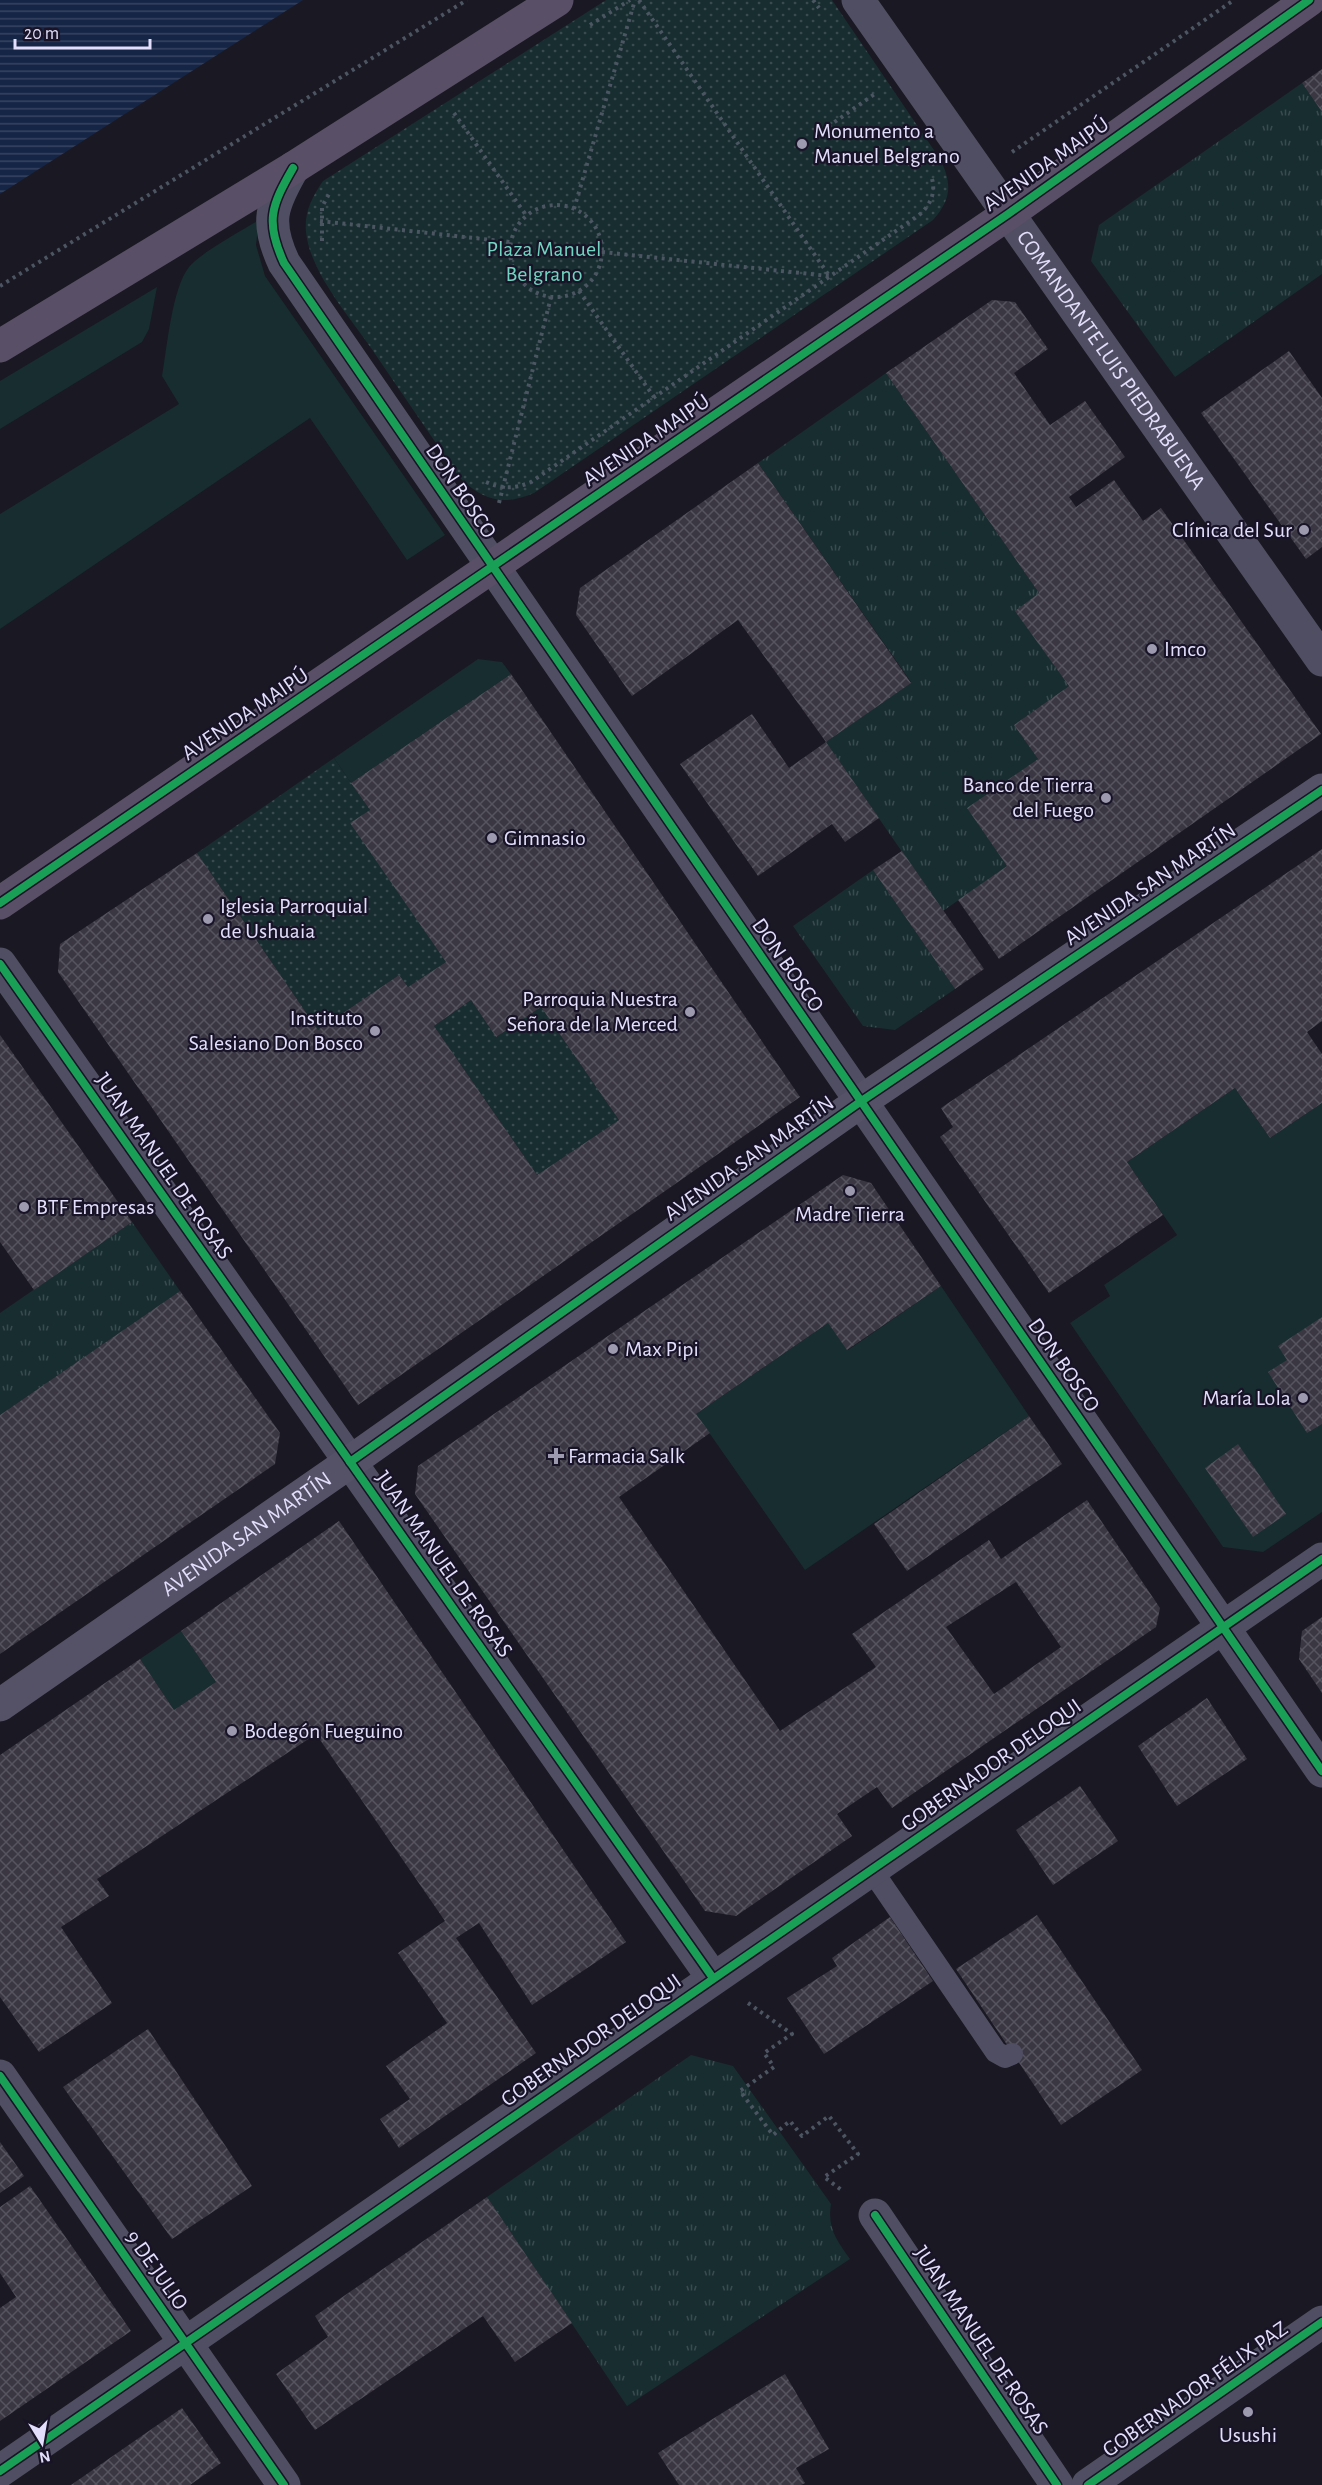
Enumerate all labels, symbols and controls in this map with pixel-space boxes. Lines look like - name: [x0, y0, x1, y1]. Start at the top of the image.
- scale bar: [15, 12, 150, 50]
- text: 20 m: [24, 25, 59, 43]
- street label: AVENIDA MAIPÚ: [979, 112, 1113, 215]
- place label: Monumento a Manuel Belgrano: [814, 120, 960, 167]
- marker: Monumento a Manuel Belgrano: [795, 137, 809, 151]
- street label: COMANDANTE LUIS PIEDRABUENA: [1013, 226, 1210, 494]
- park label: Plaza Manuel Belgrano: [486, 238, 602, 285]
- street label: AVENIDA MAIPÚ: [578, 389, 713, 490]
- street label: DON BOSCO: [422, 440, 500, 542]
- place label: Clínica del Sur: [1172, 519, 1292, 541]
- marker: Clínica del Sur: [1297, 523, 1311, 537]
- place label: Imco: [1164, 638, 1207, 660]
- marker: Imco: [1145, 642, 1159, 656]
- street label: AVENIDA MAIPÚ: [177, 663, 312, 764]
- place label: Banco de Tierra del Fuego: [962, 774, 1094, 821]
- marker: Banco de Tierra del Fuego: [1099, 791, 1113, 805]
- street label: AVENIDA SAN MARTÍN: [1060, 818, 1240, 949]
- place label: Gimnasio: [504, 827, 586, 849]
- marker: Gimnasio: [485, 831, 499, 845]
- place label: Iglesia Parroquial de Ushuaia: [220, 895, 368, 942]
- marker: Iglesia Parroquial de Ushuaia: [201, 912, 215, 926]
- street label: DON BOSCO: [748, 914, 828, 1016]
- place label: Parroquia Nuestra Señora de la Merced: [507, 988, 678, 1035]
- marker: Parroquia Nuestra Señora de la Merced: [683, 1005, 697, 1019]
- place label: Instituto Salesiano Don Bosco: [189, 1007, 363, 1054]
- marker: Instituto Salesiano Don Bosco: [368, 1024, 382, 1038]
- street label: JUAN MANUEL DE ROSAS: [91, 1069, 237, 1263]
- street label: AVENIDA SAN MARTÍN: [660, 1090, 838, 1225]
- marker: Madre Tierra: [843, 1184, 857, 1198]
- place label: BTF Empresas: [36, 1196, 154, 1218]
- marker: BTF Empresas: [17, 1200, 31, 1214]
- place label: Madre Tierra: [795, 1203, 905, 1225]
- street label: DON BOSCO: [1024, 1314, 1104, 1416]
- place label: Max Pipi: [625, 1338, 699, 1360]
- marker: Max Pipi: [606, 1342, 620, 1356]
- place label: María Lola: [1202, 1387, 1291, 1409]
- marker: María Lola: [1296, 1391, 1310, 1405]
- place label: Farmacia Salk: [568, 1445, 685, 1467]
- marker: Farmacia Salk: [549, 1449, 563, 1463]
- street label: AVENIDA SAN MARTÍN: [157, 1467, 335, 1600]
- street label: JUAN MANUEL DE ROSAS: [371, 1467, 517, 1661]
- street label: GOBERNADOR DELOQUI: [897, 1694, 1085, 1836]
- place label: Bodegón Fueguino: [244, 1720, 403, 1742]
- marker: Bodegón Fueguino: [225, 1724, 239, 1738]
- street label: GOBERNADOR DELOQUI: [497, 1969, 685, 2111]
- street label: 9 DE JULIO: [122, 2226, 192, 2314]
- street label: JUAN MANUEL DE ROSAS: [910, 2242, 1052, 2438]
- street label: GOBERNADOR FÉLIX PAZ: [1098, 2316, 1291, 2461]
- marker: Usushi: [1241, 2405, 1255, 2419]
- north arrow: [12, 2413, 72, 2473]
- place label: Usushi: [1219, 2424, 1277, 2446]
- text: N: [38, 2448, 52, 2466]

